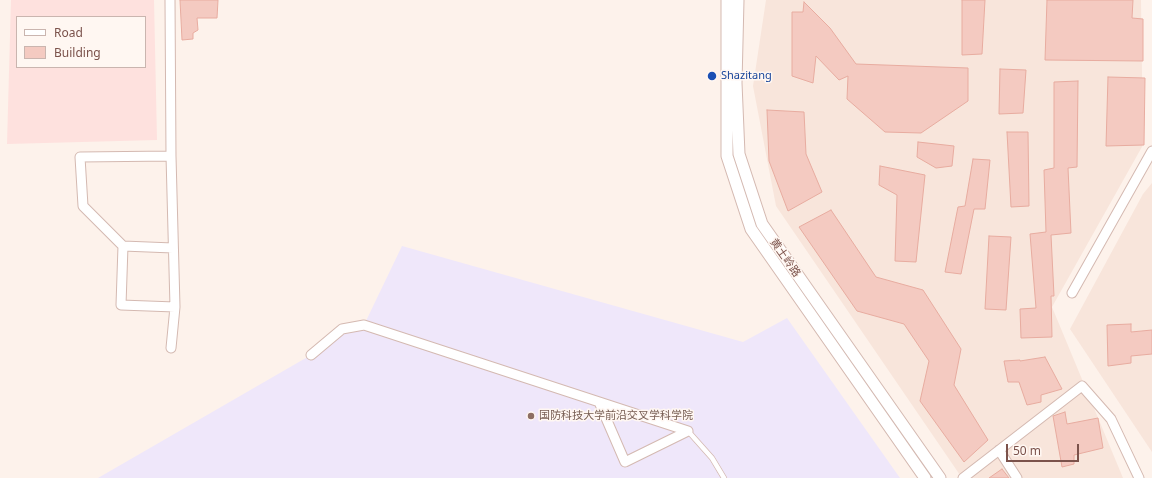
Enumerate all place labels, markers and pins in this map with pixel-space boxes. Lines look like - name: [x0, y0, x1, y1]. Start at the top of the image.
- place label: Shazitang: [721, 69, 772, 83]
- marker: Shazitang: [706, 70, 718, 82]
- place label: 国防科技大学前沿交叉学科学院: [539, 409, 693, 423]
- marker: 国防科技大学前沿交叉学科学院: [526, 411, 536, 421]

